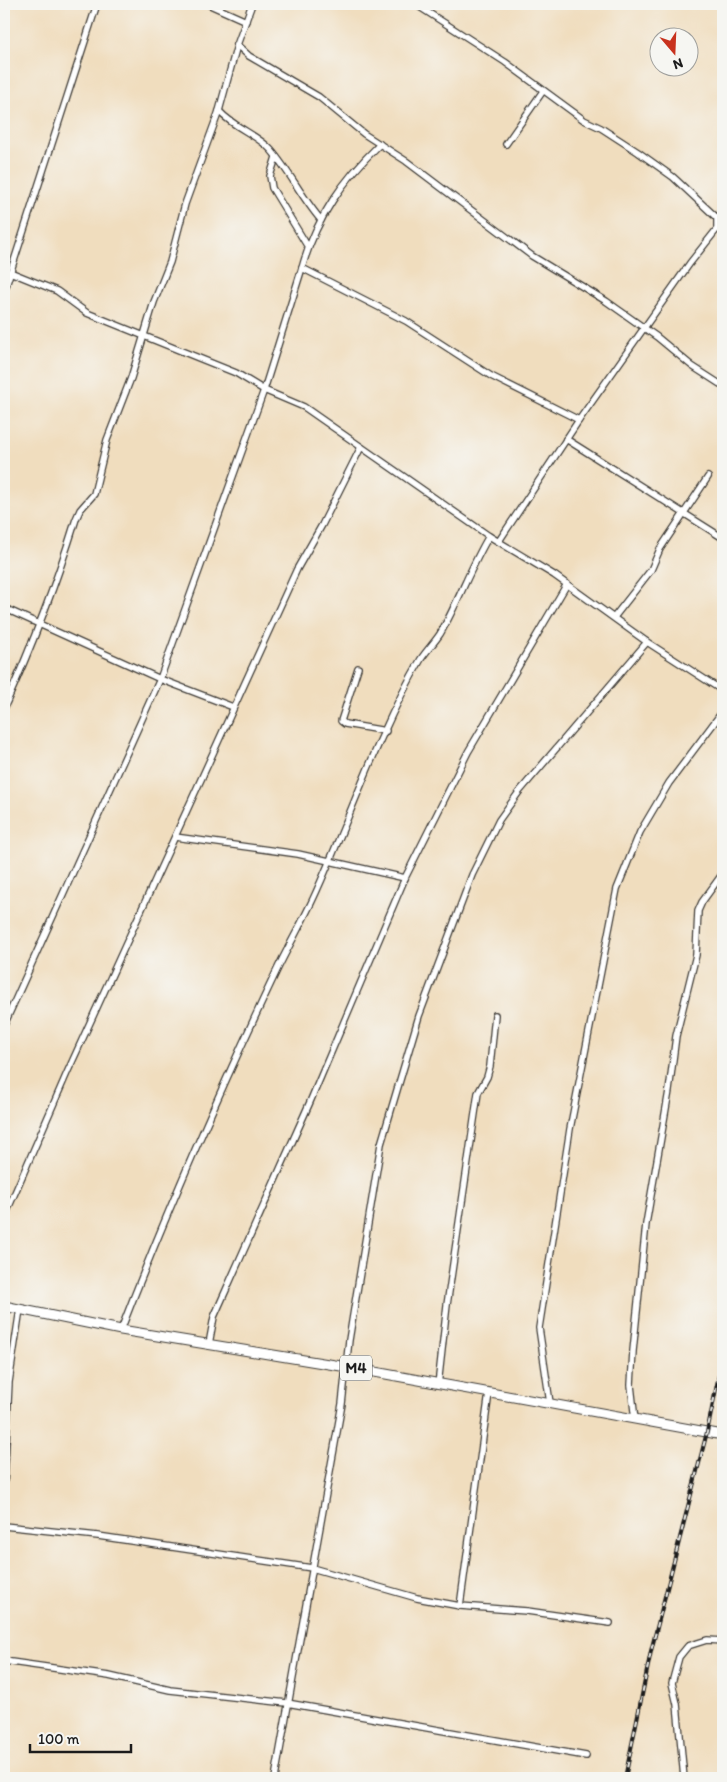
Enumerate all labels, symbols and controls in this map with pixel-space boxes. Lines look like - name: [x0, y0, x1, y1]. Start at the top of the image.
- north arrow: [650, 28, 700, 78]
- text: N: [671, 54, 685, 73]
- road number: M4: [340, 1356, 372, 1380]
- scale bar: [30, 1722, 131, 1754]
- text: 100 m: [38, 1730, 80, 1748]

